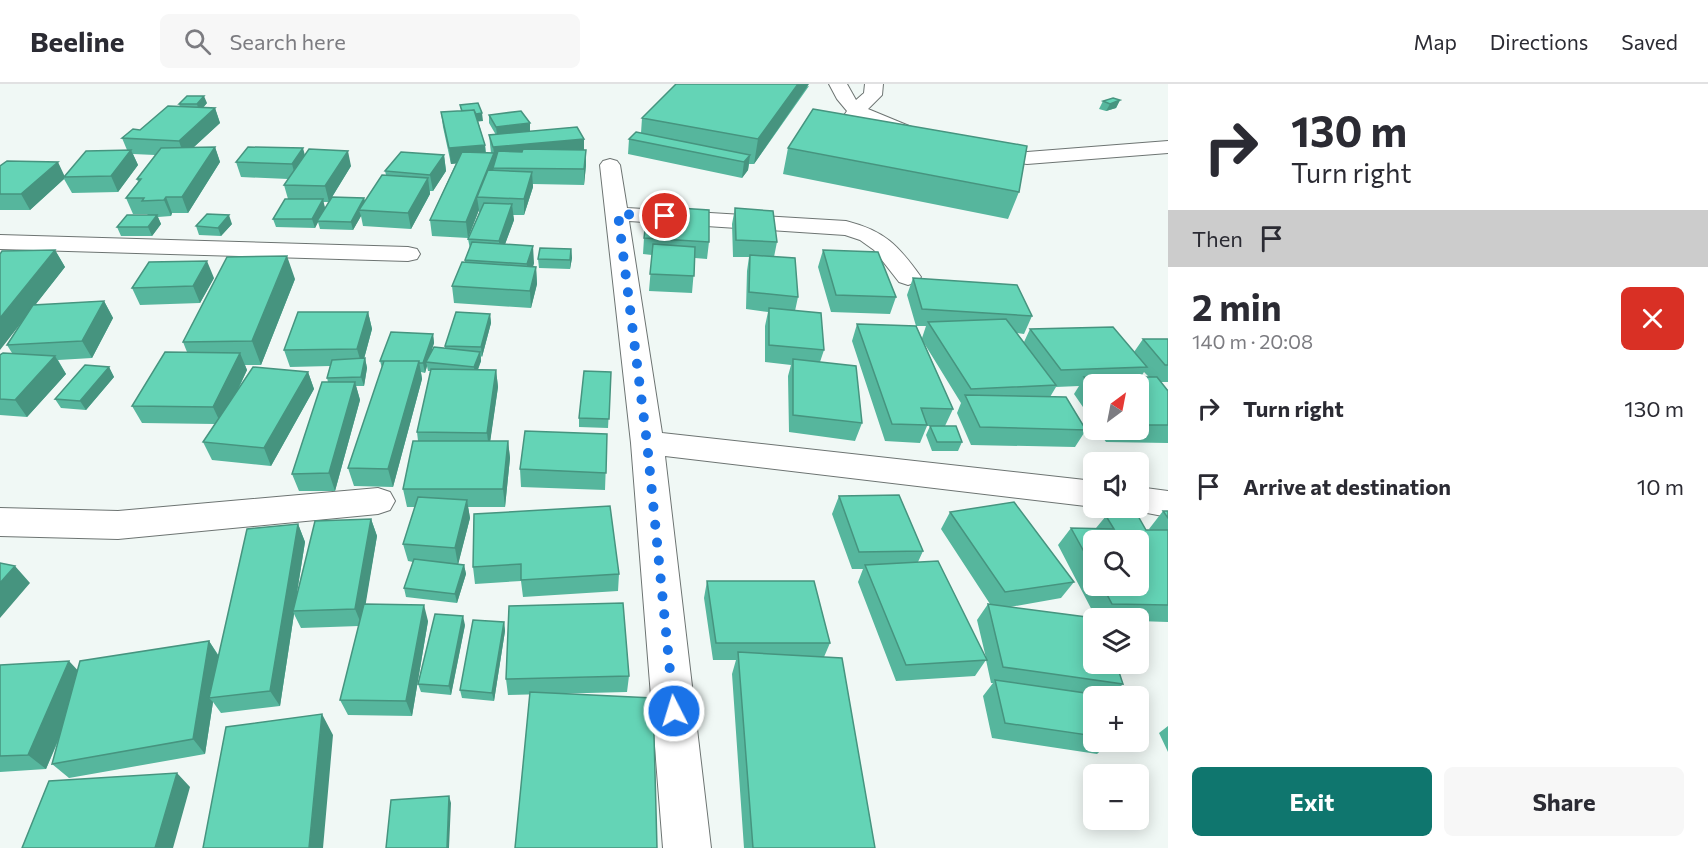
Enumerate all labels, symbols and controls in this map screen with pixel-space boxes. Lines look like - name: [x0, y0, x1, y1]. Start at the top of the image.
- search box: [160, 14, 580, 68]
- text: Beeline: [30, 24, 124, 58]
- icon: search: [181, 25, 214, 58]
- text: Search here: [229, 28, 346, 55]
- text: Map: [1414, 29, 1457, 54]
- text: Directions: [1490, 29, 1588, 54]
- text: Saved: [1621, 29, 1678, 54]
- text: 130 m: [1291, 104, 1407, 156]
- icon: right: [1192, 108, 1270, 186]
- text: Turn right: [1291, 156, 1411, 189]
- pin: [639, 190, 690, 241]
- icon: arrive: [648, 199, 681, 232]
- icon: arrive: [1255, 222, 1288, 255]
- text: Then: [1192, 225, 1243, 252]
- text: 2 min: [1192, 284, 1282, 328]
- button: close: [1621, 287, 1684, 350]
- text: 140 m · 20:08: [1192, 329, 1313, 353]
- north arrow: [1083, 374, 1149, 440]
- map controls: [1083, 374, 1149, 830]
- icon: right: [1192, 392, 1225, 425]
- text: Turn right: [1243, 395, 1344, 422]
- text: 130 m: [1624, 395, 1684, 422]
- button: sound: [1083, 452, 1149, 518]
- icon: arrive: [1192, 470, 1225, 503]
- text: Arrive at destination: [1243, 473, 1451, 500]
- text: 10 m: [1637, 473, 1684, 500]
- button: search: [1083, 530, 1149, 596]
- button: layers: [1083, 608, 1149, 674]
- position arrow: [642, 679, 706, 743]
- button: +: [1083, 686, 1149, 752]
- button: −: [1083, 764, 1149, 830]
- button: Exit: [1192, 767, 1432, 836]
- button: Share: [1444, 767, 1684, 836]

